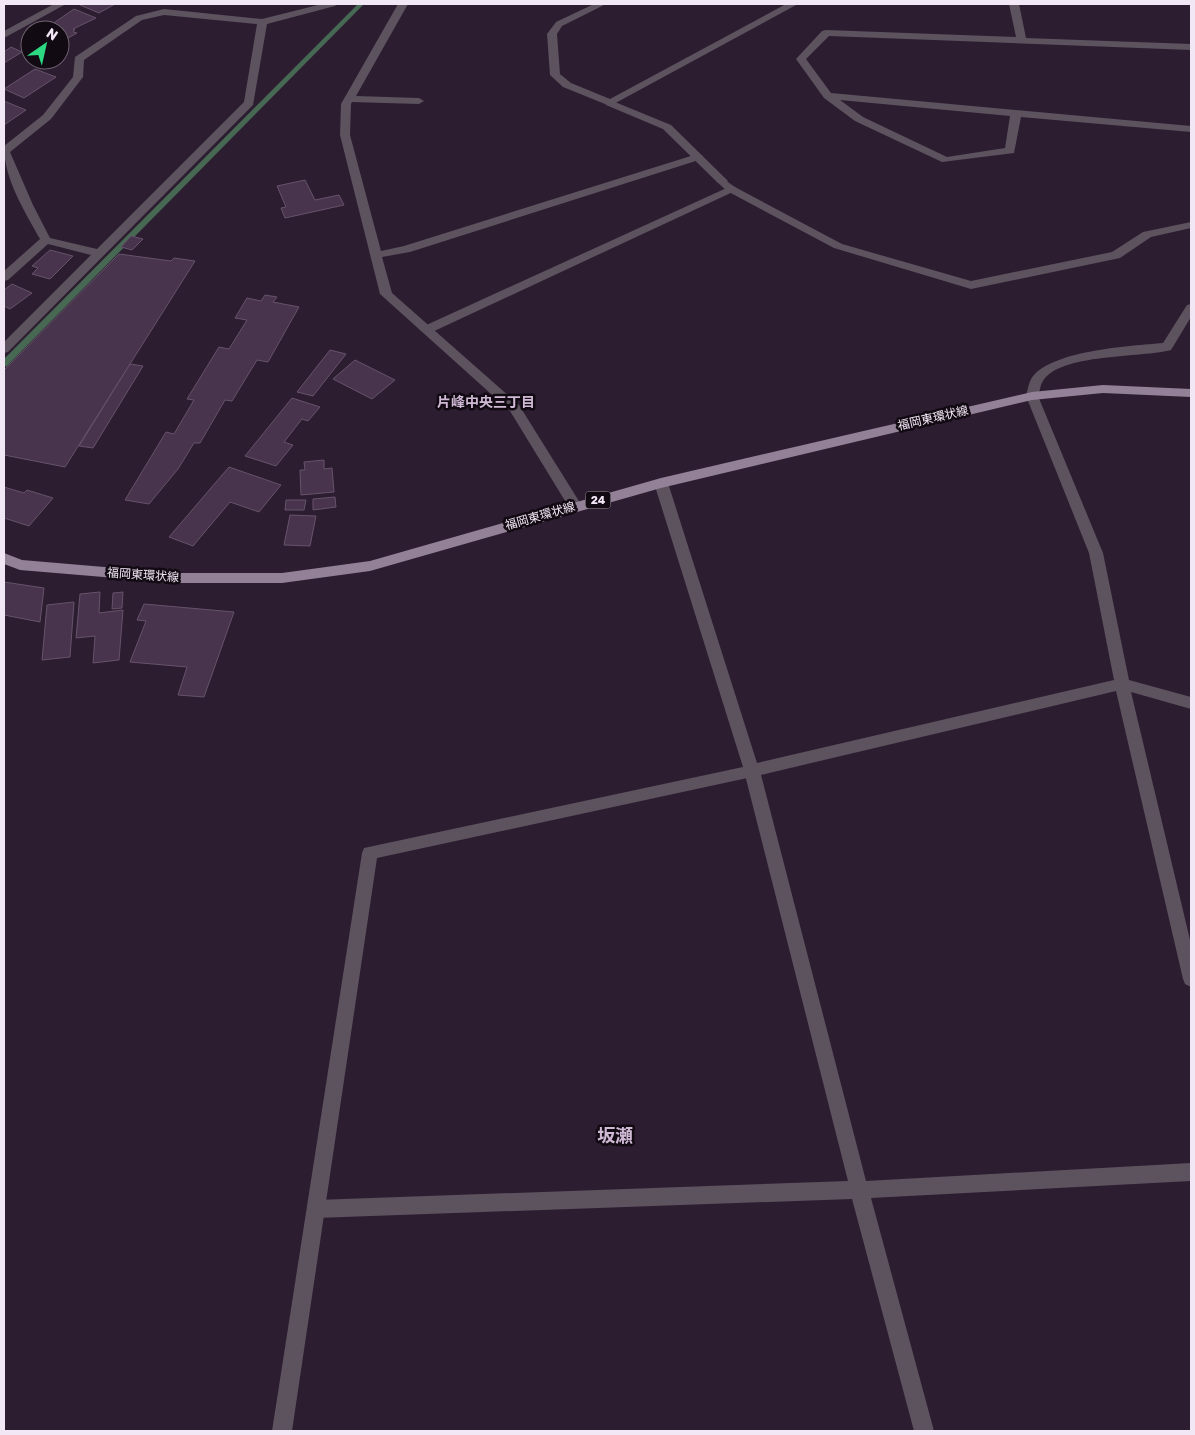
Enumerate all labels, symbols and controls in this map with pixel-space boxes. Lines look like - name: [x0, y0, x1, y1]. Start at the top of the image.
- north arrow: [20, 20, 70, 70]
- text: N: [43, 25, 61, 45]
- district label: 片峰中央三丁目: [437, 394, 535, 411]
- street label: 福岡東環状線: [896, 403, 970, 433]
- road number: 24: [586, 492, 610, 508]
- street label: 福岡東環状線: [503, 499, 577, 533]
- street label: 福岡東環状線: [107, 566, 179, 584]
- district label: 坂瀬: [597, 1125, 633, 1147]

